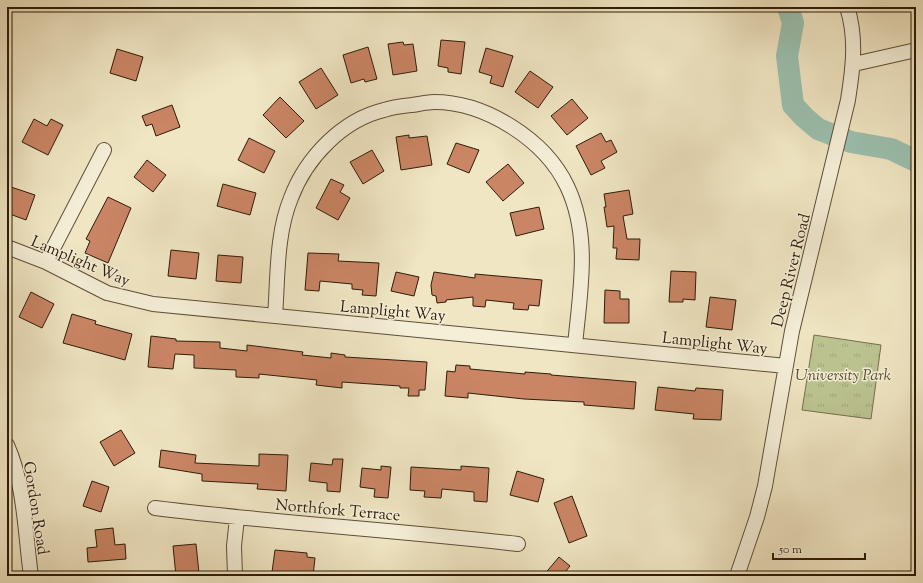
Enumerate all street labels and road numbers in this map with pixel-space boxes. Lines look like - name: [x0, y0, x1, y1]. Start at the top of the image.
- street label: Deep River Road: [767, 211, 818, 330]
- street label: Lamplight Way: [27, 231, 133, 294]
- street label: Lamplight Way: [339, 296, 446, 329]
- street label: Lamplight Way: [661, 328, 769, 361]
- street label: Gordon Road: [16, 460, 53, 557]
- street label: Northfork Terrace: [274, 495, 401, 528]

